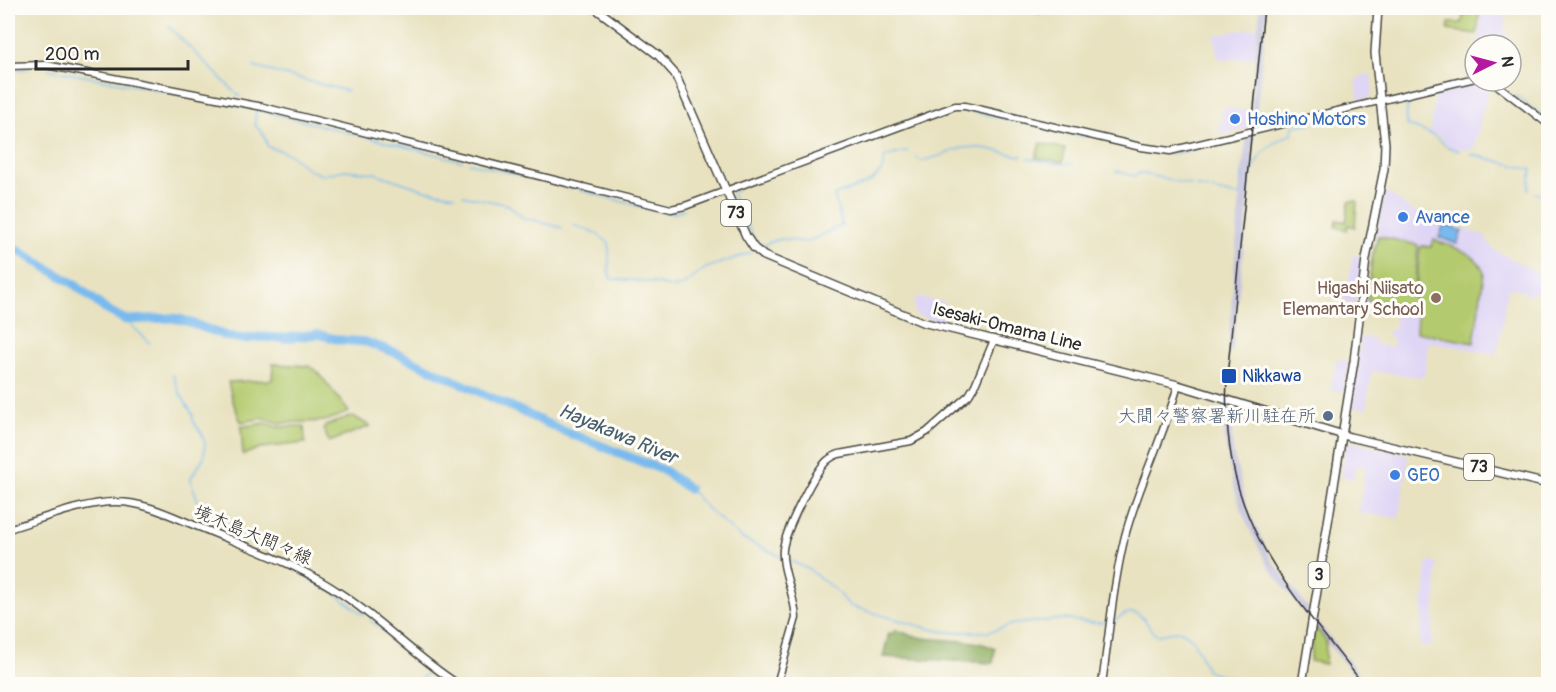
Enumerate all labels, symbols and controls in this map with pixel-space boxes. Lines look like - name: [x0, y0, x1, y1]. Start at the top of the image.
- scale bar: [36, 33, 188, 71]
- north arrow: [1463, 33, 1523, 93]
- text: 200 m: [45, 43, 100, 66]
- text: N: [1496, 55, 1517, 68]
- place label: Hoshino Motors: [1247, 108, 1366, 131]
- marker: Hoshino Motors: [1228, 112, 1242, 126]
- road number: 73: [721, 200, 751, 226]
- place label: Avance: [1415, 206, 1470, 229]
- marker: Avance: [1396, 210, 1410, 224]
- place label: Higashi Niisato Elemantary School: [1283, 277, 1424, 321]
- marker: Higashi Niisato Elemantary School: [1429, 291, 1443, 305]
- street label: Isesaki-Omama Line: [930, 297, 1084, 357]
- place label: Nikkawa: [1242, 365, 1301, 388]
- marker: Nikkawa: [1220, 367, 1238, 385]
- water label: Hayakawa River: [555, 398, 684, 471]
- place label: 大間々警察署新川駐在所: [1118, 405, 1316, 428]
- marker: 大間々警察署新川駐在所: [1321, 409, 1335, 423]
- road number: 73: [1464, 454, 1494, 480]
- place label: GEO: [1407, 464, 1440, 487]
- marker: GEO: [1388, 468, 1402, 482]
- street label: 境木島大間々線: [191, 500, 315, 570]
- road number: 3: [1308, 562, 1330, 588]

